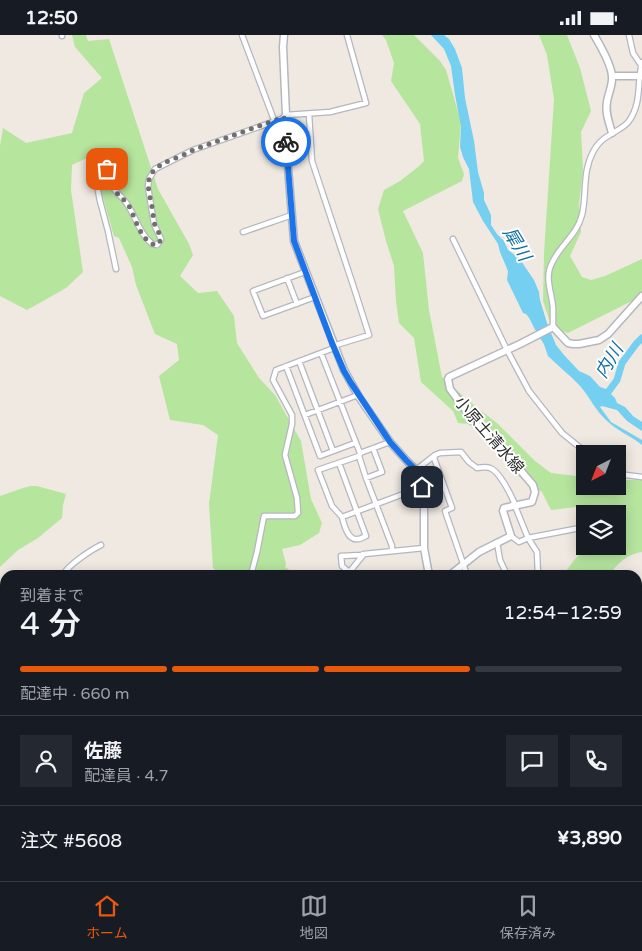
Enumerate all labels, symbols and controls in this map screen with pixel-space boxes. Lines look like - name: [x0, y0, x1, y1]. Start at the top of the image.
- text: 12:50: [25, 7, 78, 29]
- courier: [261, 117, 311, 167]
- icon: bike: [272, 128, 300, 156]
- pin: [86, 148, 128, 190]
- icon: bag: [93, 155, 121, 183]
- water label: 犀川: [498, 223, 537, 267]
- water label: 内川: [590, 338, 629, 382]
- street label: 小原土清水線: [450, 392, 528, 478]
- north arrow: [576, 445, 626, 495]
- map controls: [576, 445, 626, 555]
- pin: [401, 466, 443, 508]
- icon: home: [408, 473, 436, 501]
- button: layers: [576, 505, 626, 555]
- text: 到着まで: [20, 586, 84, 606]
- text: 12:54–12:59: [503, 602, 622, 624]
- text: 4 分: [20, 606, 80, 644]
- text: 配達中 · 660 m: [20, 684, 129, 704]
- button: person: [20, 735, 72, 787]
- button: chat: [506, 735, 558, 787]
- button: phone: [570, 735, 622, 787]
- text: 佐藤: [84, 740, 122, 762]
- text: 配達員 · 4.7: [84, 766, 169, 786]
- text: ¥3,890: [557, 827, 622, 849]
- text: 注文 #5608: [20, 830, 122, 852]
- tab: ホーム: [86, 892, 128, 942]
- tab: 地図: [300, 892, 328, 942]
- tab: 保存済み: [500, 892, 556, 942]

